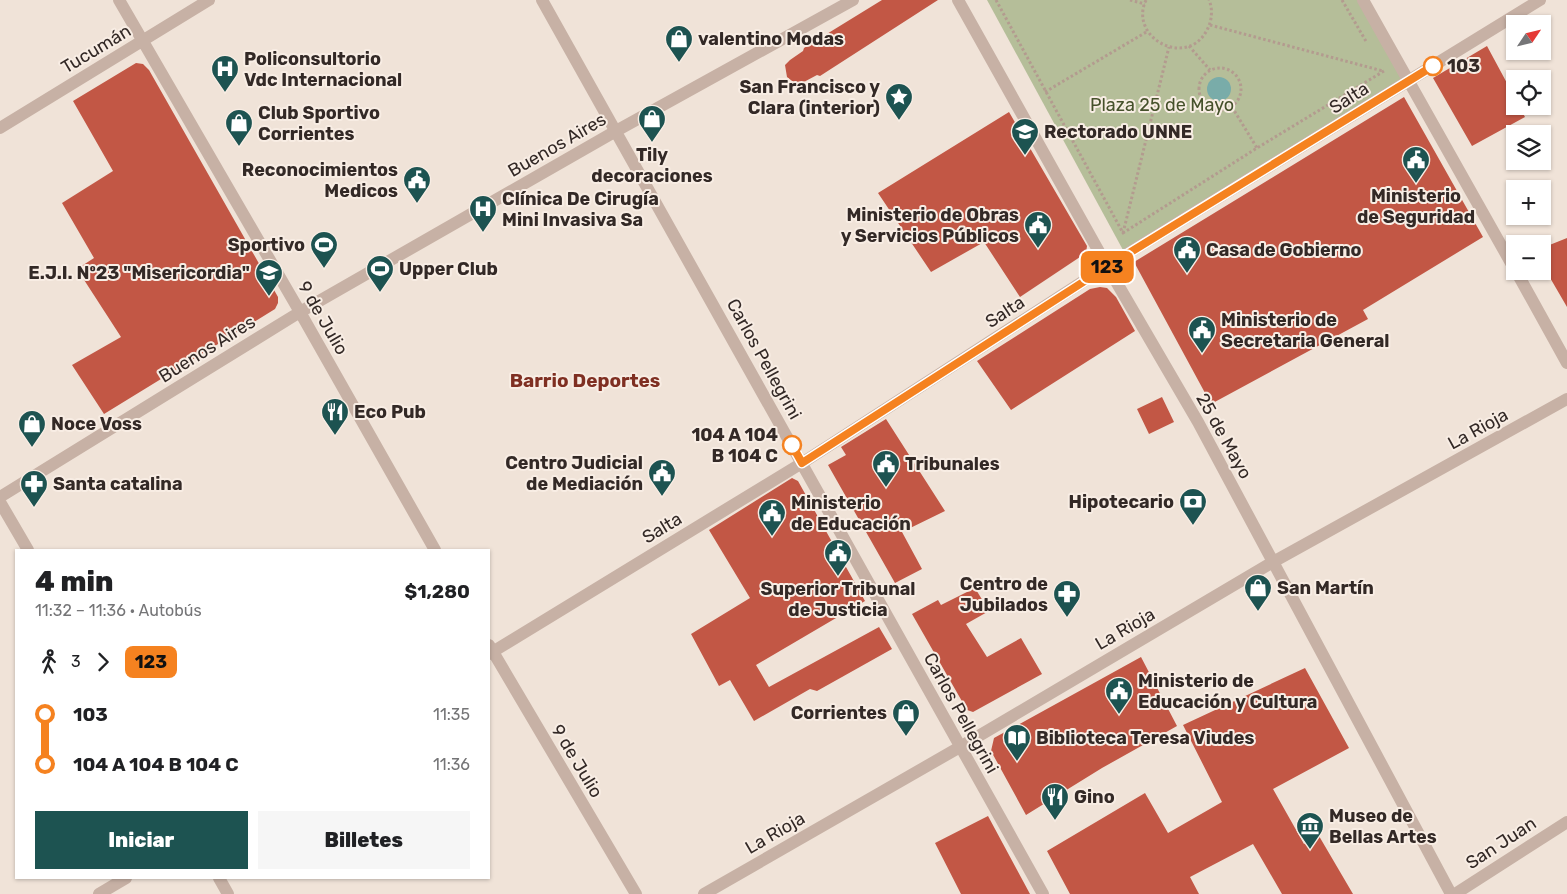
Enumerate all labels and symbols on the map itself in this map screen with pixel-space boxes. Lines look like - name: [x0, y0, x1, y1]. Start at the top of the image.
- north arrow: [1506, 15, 1551, 60]
- street label: Tucumán: [57, 20, 135, 78]
- shop icon: valentino Modas: [664, 24, 694, 63]
- place label: valentino Modas: [698, 28, 844, 50]
- place label: Policonsultorio Vdc Internacional: [244, 48, 402, 91]
- hospital icon: Policonsultorio Vdc Internacional: [210, 54, 240, 93]
- place label: 103: [1447, 55, 1480, 77]
- marker: 103: [1423, 56, 1443, 76]
- place label: San Francisco y Clara (interior): [739, 76, 880, 119]
- street label: Salta: [1325, 77, 1373, 119]
- place icon: San Francisco y Clara (interior): [884, 82, 914, 121]
- park label: Plaza 25 de Mayo: [1090, 94, 1234, 116]
- place label: Club Sportivo Corrientes: [258, 102, 380, 145]
- shop icon: Tily decoraciones: [637, 104, 667, 143]
- shop icon: Club Sportivo Corrientes: [224, 108, 254, 147]
- street label: Buenos Aires: [504, 108, 610, 182]
- school or university icon: Rectorado UNNE: [1010, 117, 1040, 156]
- place label: Rectorado UNNE: [1044, 121, 1192, 143]
- place label: Tily decoraciones: [591, 144, 713, 187]
- public building icon: Ministerio de Seguridad: [1401, 145, 1431, 184]
- place label: Reconocimientos Medicos: [242, 159, 398, 202]
- public building icon: Reconocimientos Medicos: [402, 165, 432, 204]
- place label: Ministerio de Seguridad: [1357, 185, 1475, 228]
- place label: Clínica De Cirugía Mini Invasiva Sa: [502, 188, 659, 231]
- hospital icon: Clínica De Cirugía Mini Invasiva Sa: [468, 194, 498, 233]
- place label: Ministerio de Obras y Servicios Públicos: [841, 204, 1019, 247]
- public building icon: Ministerio de Obras y Servicios Públicos: [1023, 210, 1053, 249]
- sports icon: Sportivo: [309, 230, 339, 269]
- place label: Sportivo: [228, 234, 305, 256]
- public building icon: Casa de Gobierno: [1172, 235, 1202, 274]
- place label: Casa de Gobierno: [1206, 239, 1361, 261]
- line badge: 123: [1078, 251, 1136, 283]
- sports icon: Upper Club: [365, 254, 395, 293]
- school or university icon: E.J.I. Nº23 "Misericordia": [254, 258, 284, 297]
- place label: Upper Club: [399, 258, 498, 280]
- place label: E.J.I. Nº23 "Misericordia": [28, 262, 250, 284]
- street label: 9 de Julio: [293, 277, 353, 359]
- street label: Salta: [981, 291, 1029, 333]
- street label: Carlos Pellegrini: [722, 295, 806, 423]
- place label: Ministerio de Secretaria General: [1221, 309, 1390, 352]
- street label: Buenos Aires: [155, 311, 259, 387]
- public building icon: Ministerio de Secretaria General: [1187, 315, 1217, 354]
- district label: Barrio Deportes: [510, 369, 660, 392]
- street label: 25 de Mayo: [1191, 389, 1257, 483]
- restaurant icon: Eco Pub: [320, 397, 350, 436]
- place label: Eco Pub: [354, 401, 426, 423]
- street label: La Rioja: [1444, 404, 1512, 454]
- shop icon: Noce Voss: [17, 409, 47, 448]
- place label: Noce Voss: [51, 413, 142, 435]
- place label: 104 A 104 B 104 C: [691, 424, 778, 467]
- marker: 104 A 104 B 104 C: [782, 435, 802, 455]
- public building icon: Tribunales: [871, 449, 901, 488]
- place label: Centro Judicial de Mediación: [505, 452, 643, 495]
- place label: Tribunales: [905, 453, 1000, 475]
- public building icon: Centro Judicial de Mediación: [647, 458, 677, 497]
- pharmacy icon: Santa catalina: [19, 469, 49, 508]
- place label: Santa catalina: [53, 473, 183, 495]
- bank icon: Hipotecario: [1178, 487, 1208, 526]
- place label: Hipotecario: [1068, 491, 1174, 513]
- place label: Ministerio de Educación: [791, 492, 911, 535]
- public building icon: Ministerio de Educación: [757, 498, 787, 537]
- street label: Salta: [638, 508, 686, 548]
- public building icon: Superior Tribunal de Justicia: [823, 538, 853, 577]
- place label: Centro de Jubilados: [960, 573, 1048, 616]
- shop icon: San Martín: [1243, 573, 1273, 612]
- place label: San Martín: [1277, 577, 1374, 599]
- place label: Superior Tribunal de Justicia: [760, 578, 916, 621]
- pharmacy icon: Centro de Jubilados: [1052, 579, 1082, 618]
- street label: La Rioja: [1091, 603, 1159, 655]
- street label: Carlos Pellegrini: [919, 649, 1003, 777]
- place label: Ministerio de Educación y Cultura: [1138, 670, 1317, 713]
- public building icon: Ministerio de Educación y Cultura: [1104, 676, 1134, 715]
- shop icon: Corrientes: [891, 698, 921, 737]
- place label: Corrientes: [791, 702, 887, 724]
- street label: 9 de Julio: [547, 720, 607, 802]
- library icon: Biblioteca Teresa Viudes: [1002, 723, 1032, 762]
- place label: Biblioteca Teresa Viudes: [1036, 727, 1254, 749]
- restaurant icon: Gino: [1040, 782, 1070, 821]
- place label: Gino: [1074, 786, 1115, 808]
- place label: Museo de Bellas Artes: [1329, 805, 1437, 848]
- street label: La Rioja: [741, 807, 809, 859]
- museum icon: Museo de Bellas Artes: [1295, 811, 1325, 850]
- street label: San Juan: [1462, 812, 1540, 874]

